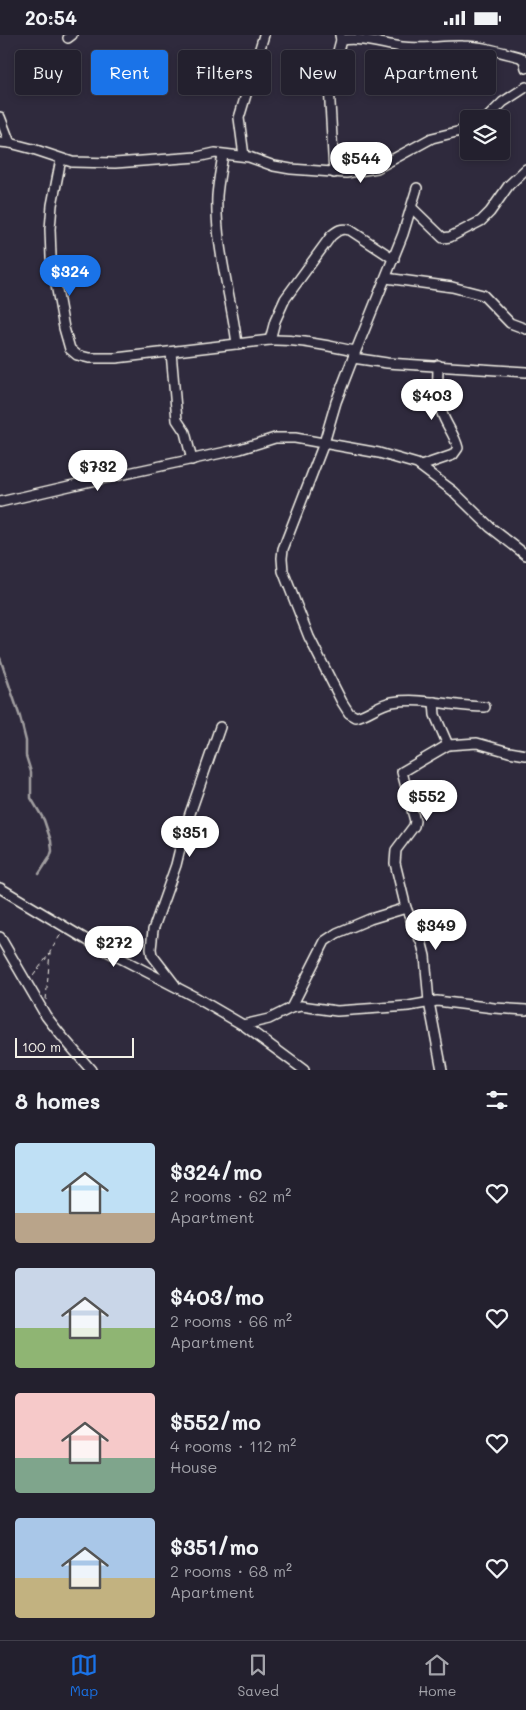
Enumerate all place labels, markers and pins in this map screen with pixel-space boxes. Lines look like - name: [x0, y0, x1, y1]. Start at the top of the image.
- pin: $544: [331, 141, 391, 184]
- pin: $324: [40, 255, 100, 297]
- pin: $403: [402, 379, 462, 421]
- pin: $732: [68, 449, 128, 492]
- pin: $552: [397, 779, 457, 822]
- pin: $351: [160, 815, 220, 858]
- pin: $349: [406, 909, 466, 951]
- pin: $272: [84, 925, 144, 968]

